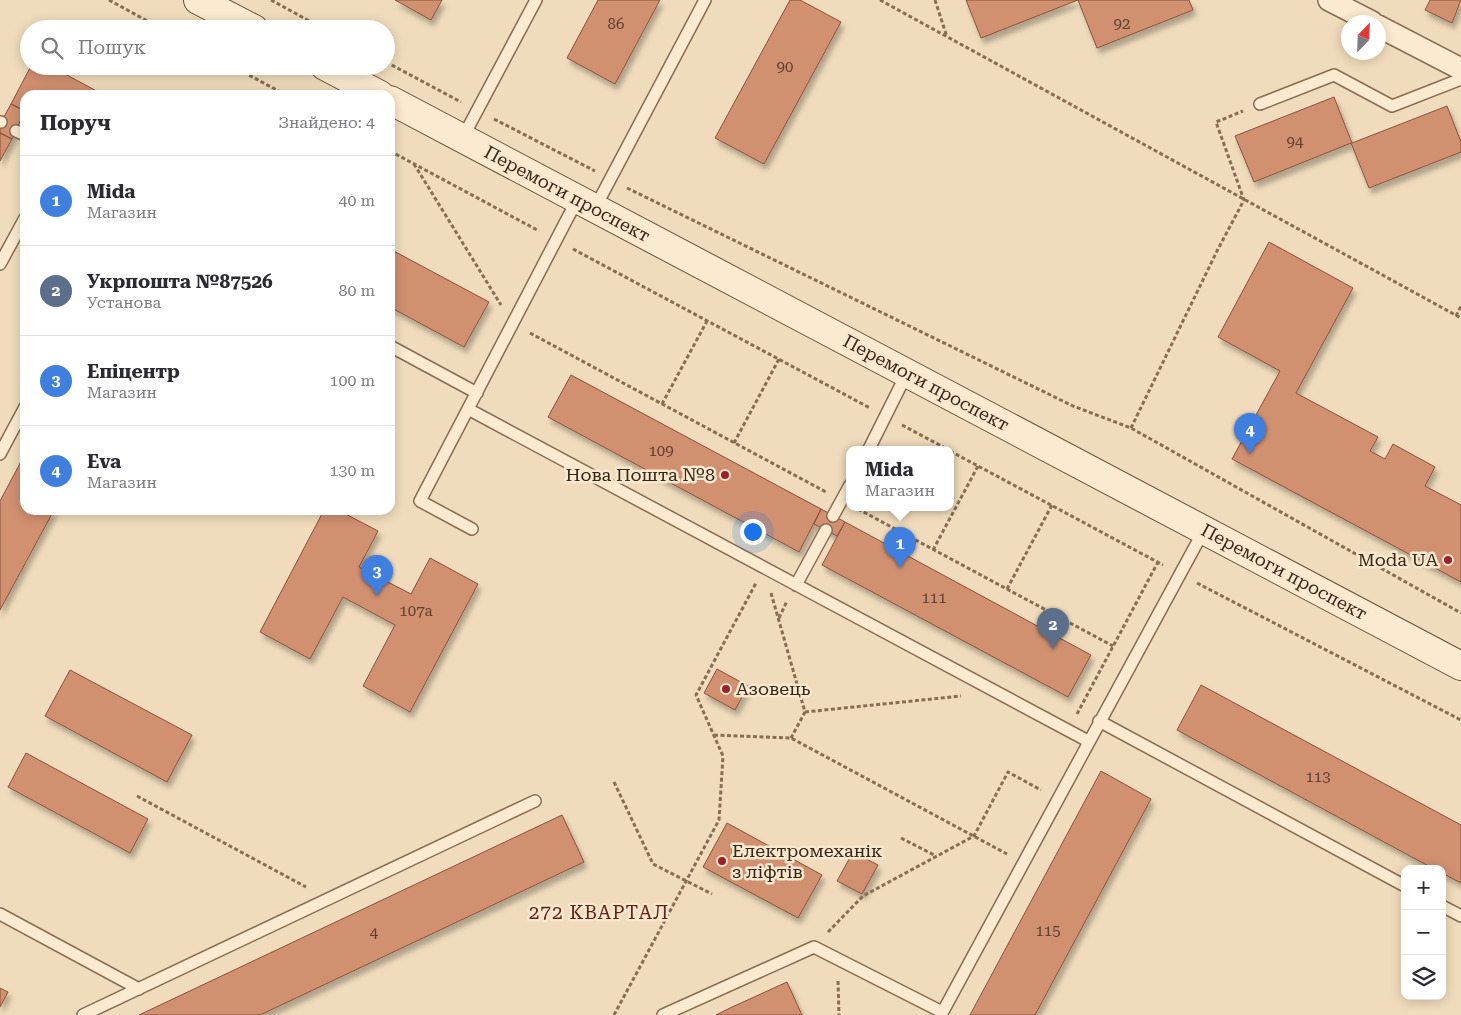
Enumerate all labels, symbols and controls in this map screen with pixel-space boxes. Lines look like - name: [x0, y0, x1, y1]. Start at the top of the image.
- house number: 86: [608, 15, 624, 33]
- house number: 92: [1114, 15, 1130, 33]
- north arrow: [1341, 15, 1386, 60]
- search box: [20, 20, 395, 75]
- icon: search: [38, 34, 66, 62]
- text: Пошук: [78, 36, 146, 59]
- house number: 90: [777, 58, 793, 76]
- text: Поруч: [40, 111, 111, 135]
- text: Знайдено: 4: [278, 113, 375, 132]
- house number: 94: [1287, 133, 1304, 151]
- street label: Перемоги проспект: [481, 141, 654, 246]
- text: Mida: [87, 180, 136, 203]
- text: 1: [52, 191, 60, 210]
- text: 40 m: [338, 191, 375, 210]
- text: Магазин: [87, 203, 157, 222]
- text: Укрпошта №87526: [87, 270, 273, 293]
- text: 2: [52, 281, 60, 300]
- text: 80 m: [338, 281, 375, 300]
- text: Установа: [87, 293, 161, 312]
- street label: Перемоги проспект: [840, 330, 1013, 435]
- text: Епіцентр: [87, 360, 180, 383]
- text: 3: [52, 371, 60, 390]
- text: 100 m: [329, 371, 375, 390]
- text: Магазин: [87, 383, 157, 402]
- pin: 4: [1234, 413, 1266, 454]
- house number: 109: [648, 442, 674, 460]
- popup: [846, 446, 954, 511]
- text: Eva: [87, 450, 121, 473]
- text: Mida: [865, 458, 914, 481]
- text: 4: [52, 461, 60, 480]
- text: 130 m: [329, 461, 375, 480]
- place label: Нова Пошта №8: [566, 464, 715, 485]
- marker: Нова Пошта №8: [719, 469, 731, 481]
- text: Магазин: [87, 473, 157, 492]
- text: Магазин: [865, 481, 935, 500]
- your location: [740, 519, 766, 545]
- street label: Перемоги проспект: [1198, 519, 1371, 624]
- pin: 1: [884, 527, 916, 568]
- place label: Moda UA: [1358, 549, 1438, 570]
- marker: Moda UA: [1442, 554, 1454, 566]
- pin: 3: [361, 555, 393, 596]
- house number: 111: [921, 589, 947, 607]
- house number: 107а: [399, 602, 433, 620]
- pin: 2: [1037, 608, 1069, 649]
- place label: Азовець: [736, 678, 811, 699]
- marker: Азовець: [720, 683, 732, 695]
- house number: 113: [1305, 768, 1331, 786]
- place label: Електромеханік з ліфтів: [732, 840, 883, 882]
- marker: Електромеханік з ліфтів: [716, 855, 728, 867]
- map controls: [1401, 865, 1446, 1000]
- button: +: [1401, 865, 1446, 910]
- district label: 272 КВАРТАЛ: [529, 901, 669, 924]
- button: −: [1401, 910, 1446, 955]
- house number: 115: [1035, 922, 1061, 940]
- house number: 4: [370, 924, 379, 942]
- button: layers: [1401, 955, 1446, 1000]

